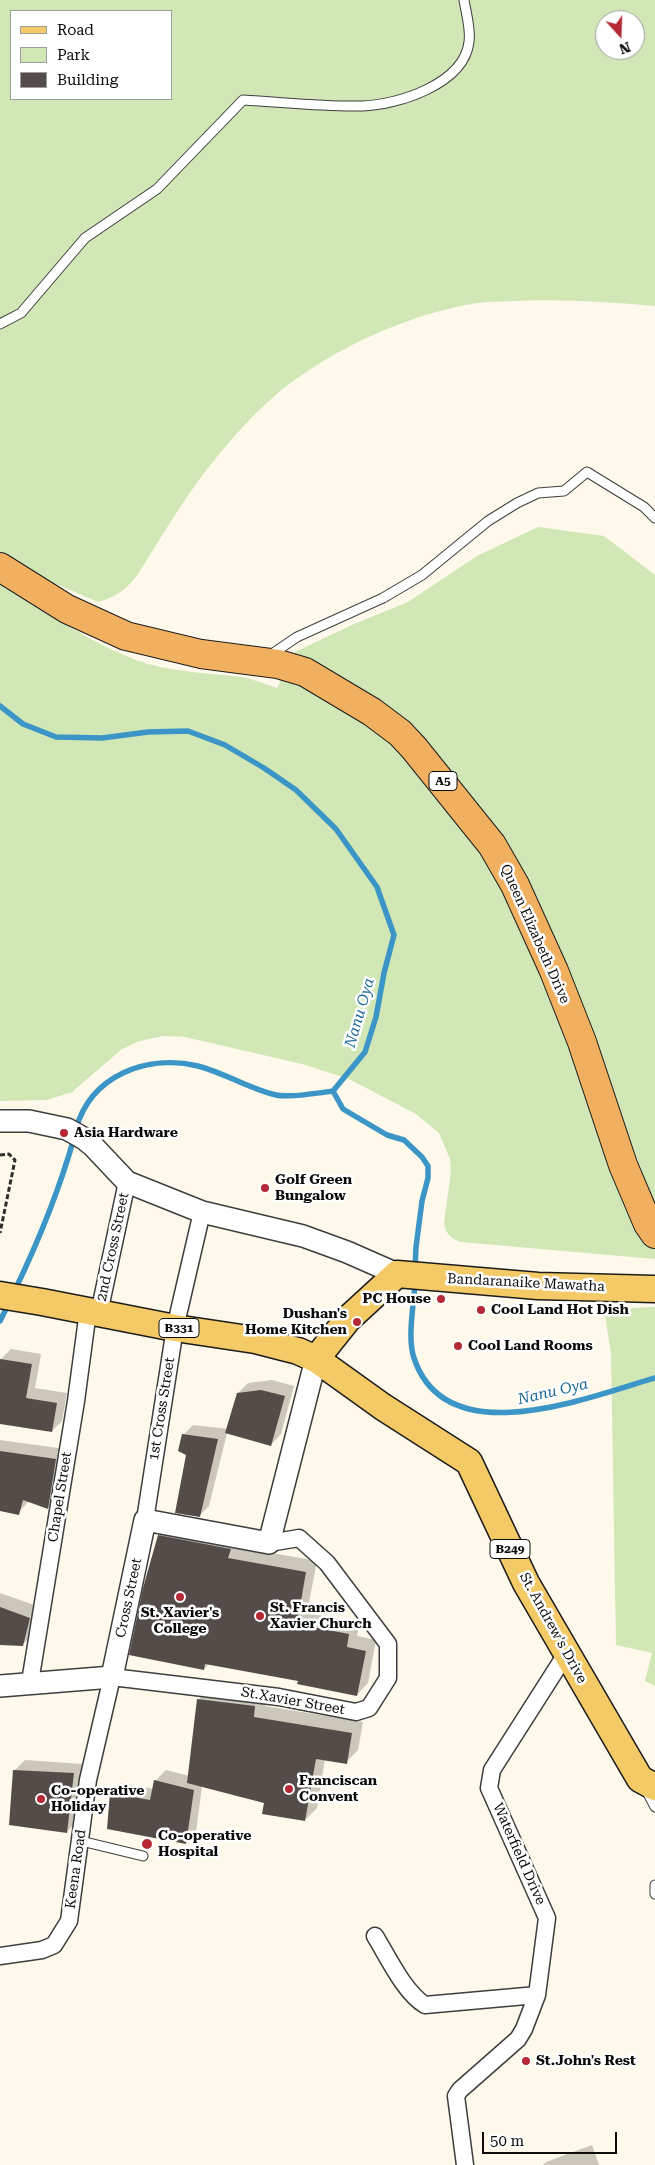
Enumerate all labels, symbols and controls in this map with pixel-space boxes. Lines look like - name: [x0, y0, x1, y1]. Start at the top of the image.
- legend: [10, 10, 172, 100]
- north arrow: [595, 10, 645, 60]
- text: Road: [57, 21, 94, 39]
- text: N: [617, 39, 633, 58]
- text: Park: [57, 46, 90, 64]
- text: Building: [57, 71, 118, 89]
- road number: A5: [429, 771, 457, 790]
- street label: Queen Elizabeth Drive: [497, 862, 573, 1006]
- water label: Nanu Oya: [341, 976, 379, 1050]
- place label: Asia Hardware: [74, 1125, 178, 1141]
- marker: Asia Hardware: [58, 1127, 70, 1139]
- place label: Golf Green Bungalow: [275, 1172, 352, 1204]
- marker: Golf Green Bungalow: [259, 1182, 271, 1194]
- street label: 2nd Cross Street: [93, 1191, 133, 1303]
- street label: Bandaranaike Mawatha: [447, 1270, 605, 1296]
- place label: PC House: [363, 1291, 431, 1307]
- marker: PC House: [435, 1293, 447, 1305]
- place label: Cool Land Hot Dish: [491, 1302, 629, 1318]
- marker: Cool Land Hot Dish: [475, 1304, 487, 1316]
- place label: Dushan's Home Kitchen: [245, 1306, 347, 1338]
- marker: Dushan's Home Kitchen: [351, 1316, 363, 1328]
- road number: B331: [159, 1319, 199, 1338]
- place label: Cool Land Rooms: [468, 1338, 593, 1354]
- marker: Cool Land Rooms: [452, 1340, 464, 1352]
- street label: 1st Cross Street: [146, 1356, 178, 1462]
- water label: Nanu Oya: [516, 1375, 590, 1409]
- street label: Chapel Street: [45, 1451, 75, 1543]
- road number: B249: [490, 1540, 530, 1558]
- street label: Cross Street: [112, 1557, 146, 1639]
- street label: St. Andrew's Drive: [516, 1570, 590, 1686]
- marker: St. Xavier's College: [174, 1591, 186, 1603]
- place label: St. Francis Xavier Church: [270, 1600, 371, 1632]
- place label: St. Xavier's College: [141, 1605, 219, 1638]
- marker: St. Francis Xavier Church: [254, 1610, 266, 1622]
- street label: St.Xavier Street: [240, 1684, 346, 1718]
- place label: Franciscan Convent: [299, 1773, 377, 1805]
- place label: Co-operative Holiday: [51, 1783, 144, 1815]
- marker: Franciscan Convent: [283, 1783, 295, 1795]
- marker: Co-operative Holiday: [35, 1793, 47, 1805]
- street label: Waterfield Drive: [489, 1800, 549, 1908]
- street label: Keena Road: [62, 1828, 90, 1910]
- place label: Co-operative Hospital: [158, 1828, 251, 1860]
- marker: Co-operative Hospital: [140, 1837, 154, 1851]
- place label: St.John's Rest: [536, 2053, 636, 2069]
- marker: St.John's Rest: [520, 2055, 532, 2067]
- scale bar: [485, 2122, 620, 2154]
- text: 50 m: [490, 2132, 524, 2150]

